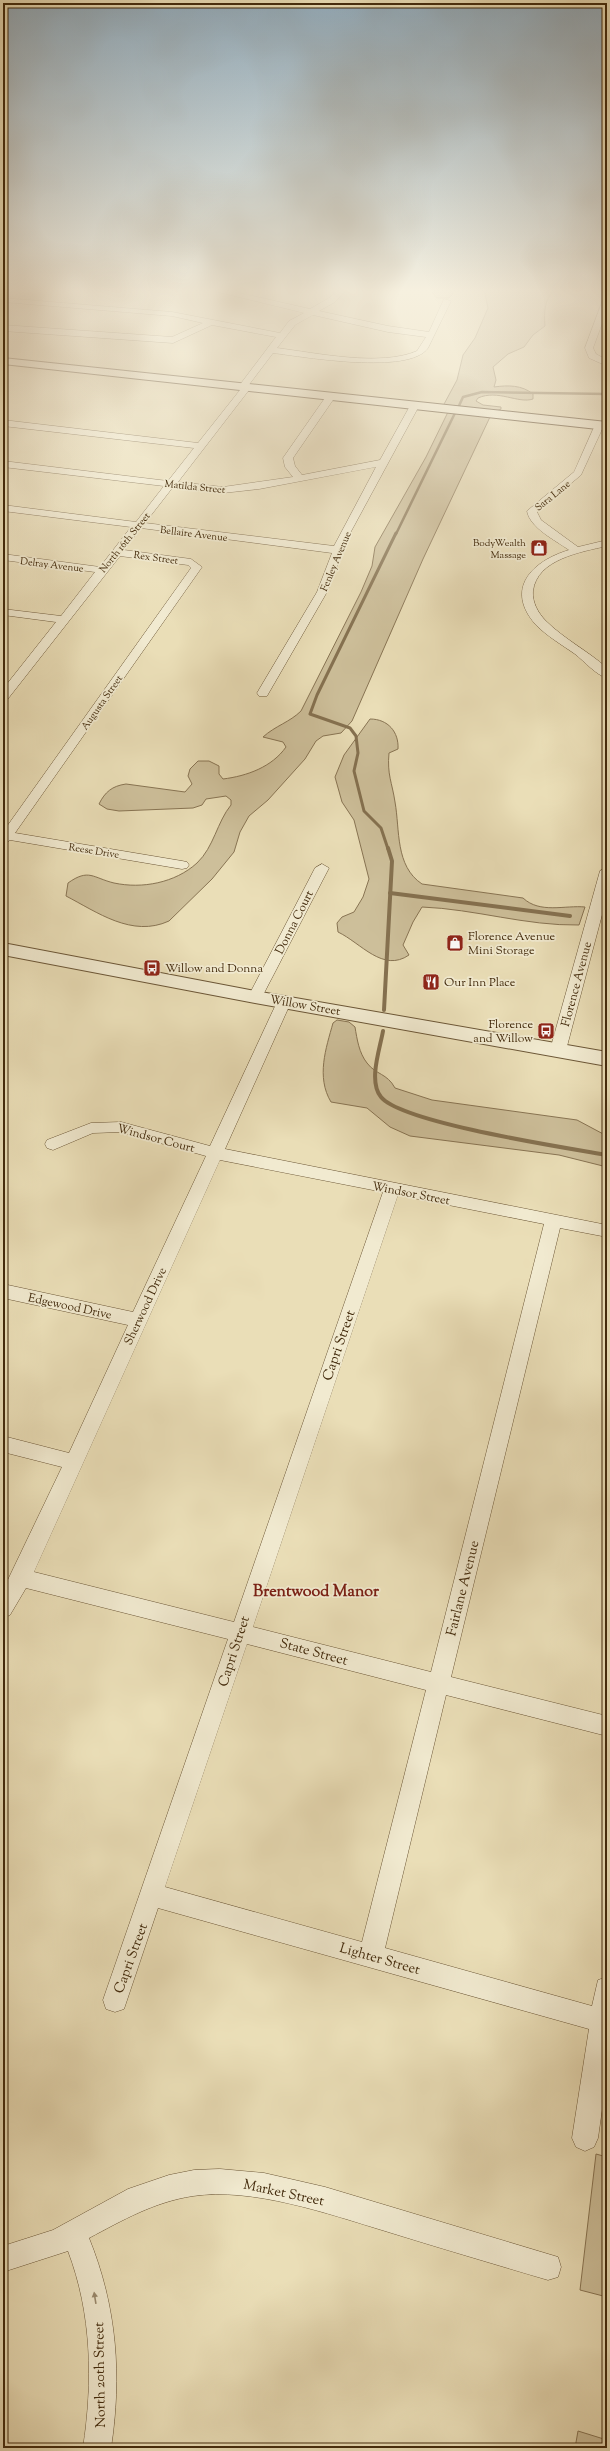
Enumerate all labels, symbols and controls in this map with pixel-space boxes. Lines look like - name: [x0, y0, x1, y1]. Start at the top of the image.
- street label: Matilda Street: [164, 477, 226, 498]
- street label: Sara Lane: [532, 477, 574, 515]
- street label: North 16th Street: [96, 509, 155, 576]
- street label: Bellaire Avenue: [159, 523, 229, 546]
- street label: Fenley Avenue: [317, 529, 356, 594]
- place label: BodyWealth Massage: [473, 536, 526, 563]
- shop icon: BodyWealth Massage: [529, 538, 549, 558]
- street label: Rex Street: [133, 548, 180, 569]
- street label: Delray Avenue: [19, 554, 85, 577]
- street label: Augusta Street: [78, 672, 127, 733]
- street label: Reese Drive: [67, 840, 120, 863]
- street label: Donna Court: [271, 887, 319, 958]
- place label: Florence Avenue Mini Storage: [468, 928, 556, 960]
- shop icon: Florence Avenue Mini Storage: [445, 933, 465, 953]
- street label: Florence Avenue: [557, 939, 597, 1029]
- bus stop icon: Willow and Donna: [142, 958, 162, 978]
- place label: Willow and Donna: [165, 960, 263, 978]
- restaurant icon: Our Inn Place: [421, 972, 441, 992]
- place label: Our Inn Place: [444, 974, 516, 992]
- street label: Willow Street: [268, 991, 342, 1021]
- place label: Florence and Willow: [473, 1016, 533, 1048]
- bus stop icon: Florence and Willow: [536, 1021, 556, 1041]
- street label: Windsor Court: [115, 1120, 196, 1158]
- street label: Windsor Street: [370, 1178, 451, 1210]
- street label: Sherwood Drive: [120, 1264, 172, 1348]
- street label: Edgewood Drive: [26, 1289, 114, 1325]
- street label: Capri Street: [318, 1307, 361, 1384]
- street label: Fairlane Avenue: [442, 1539, 485, 1638]
- district label: Brentwood Manor: [253, 1581, 380, 1604]
- street label: Capri Street: [214, 1613, 256, 1690]
- street label: State Street: [277, 1634, 350, 1672]
- street label: Capri Street: [110, 1921, 154, 1997]
- street label: Lighter Street: [337, 1939, 422, 1981]
- street label: Market Street: [241, 2176, 326, 2212]
- one-way arrow: [92, 2292, 98, 2304]
- street label: North 20th Street: [90, 2322, 112, 2428]

